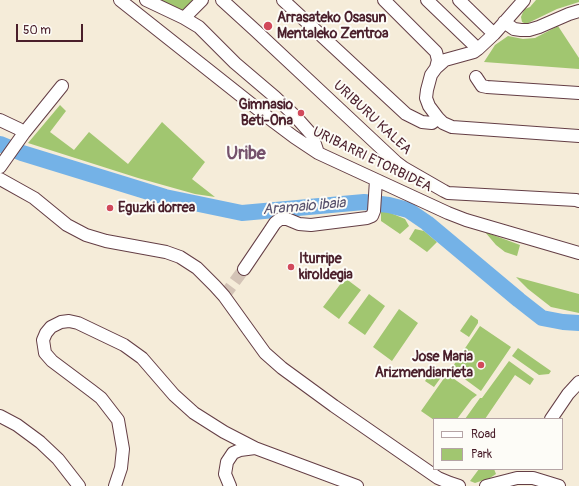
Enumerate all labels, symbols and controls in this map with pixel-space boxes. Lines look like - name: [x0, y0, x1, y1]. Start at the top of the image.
- place label: Arrasateko Osasun Mentaleko Zentroa: [277, 10, 389, 42]
- scale bar: [18, 16, 85, 42]
- marker: Arrasateko Osasun Mentaleko Zentroa: [262, 20, 274, 32]
- text: 50 m: [23, 23, 51, 38]
- street label: URIBURU KALEA: [329, 78, 415, 158]
- place label: Gimnasio Beti-Ona: [238, 97, 293, 130]
- marker: Gimnasio Beti-Ona: [296, 108, 306, 118]
- street label: URIBARRI ETORBIDEA: [310, 124, 434, 196]
- district label: Uribe: [226, 143, 266, 165]
- water label: Aramaio ibaia: [262, 194, 346, 220]
- place label: Eguzki dorrea: [118, 200, 195, 216]
- marker: Eguzki dorrea: [105, 203, 115, 213]
- place label: Iturripe kiroldegia: [299, 251, 353, 284]
- marker: Iturripe kiroldegia: [286, 262, 296, 272]
- place label: Jose Maria Arizmendiarrieta: [375, 349, 473, 382]
- marker: Jose Maria Arizmendiarrieta: [476, 360, 486, 370]
- legend: [433, 418, 563, 470]
- text: Road: [471, 427, 496, 442]
- text: Park: [471, 447, 492, 462]

